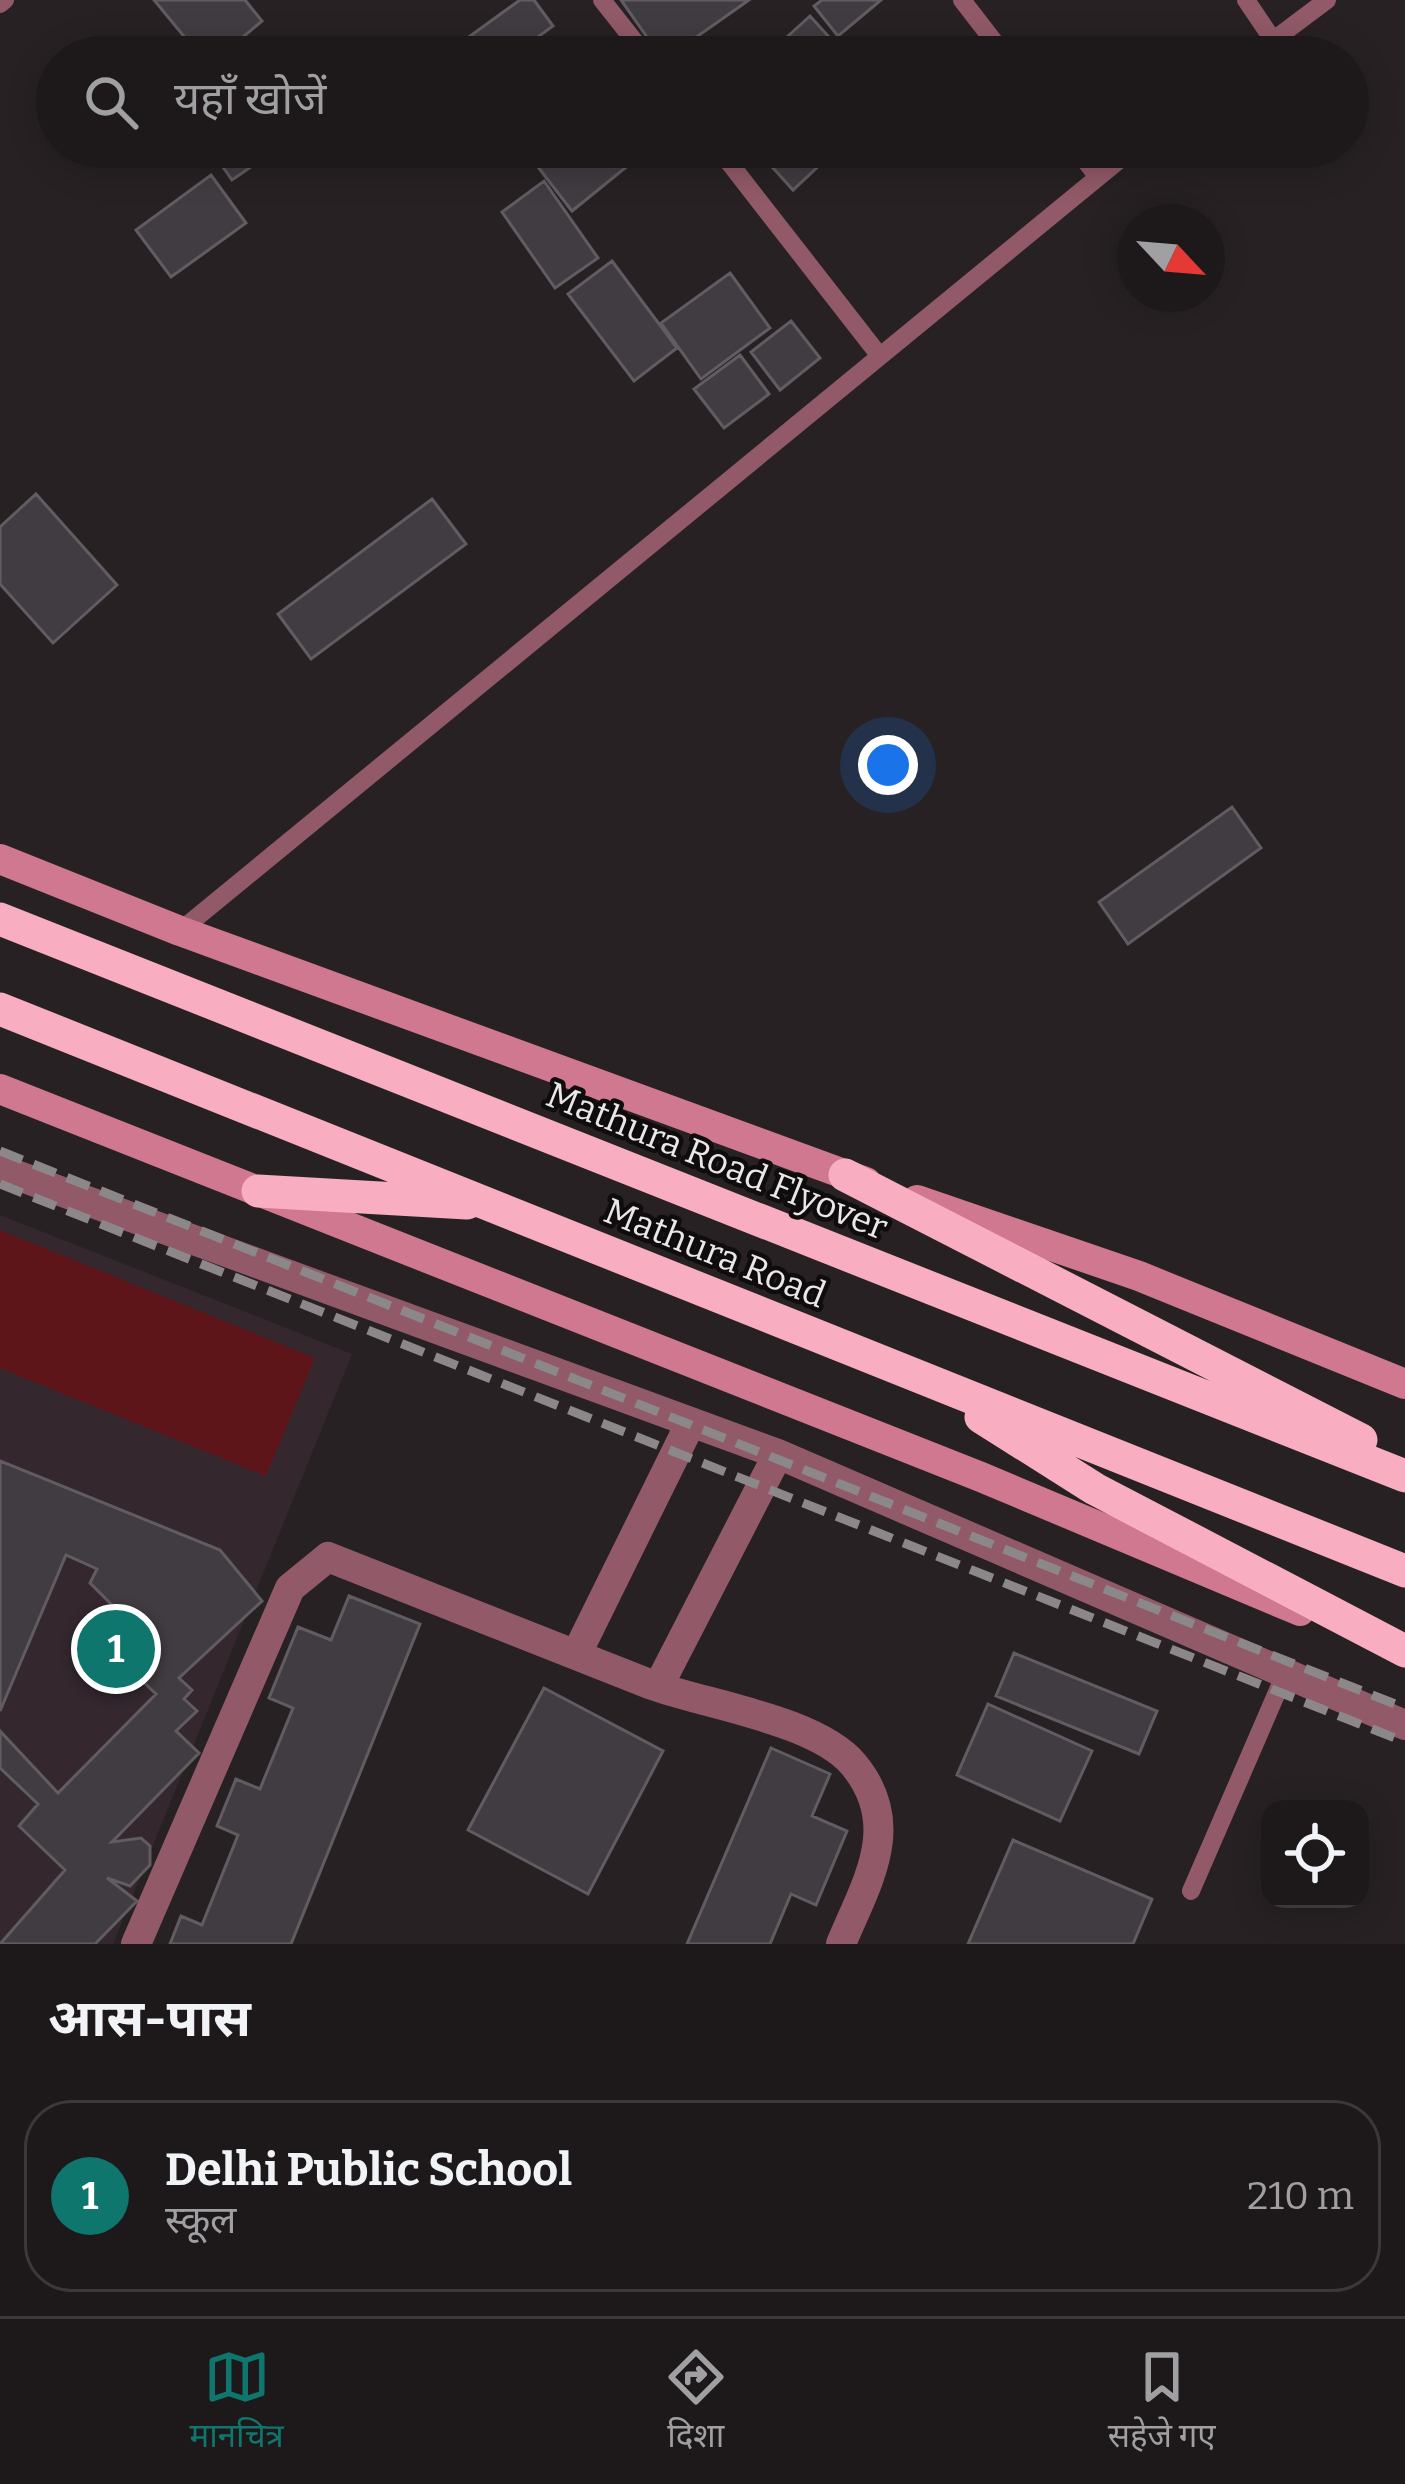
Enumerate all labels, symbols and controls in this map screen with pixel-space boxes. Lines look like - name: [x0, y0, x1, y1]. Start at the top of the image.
- search box: [36, 36, 1369, 168]
- icon: search: [78, 69, 144, 135]
- text: यहाँ खोजें: [174, 72, 327, 126]
- north arrow: [1117, 204, 1225, 312]
- your location: [858, 735, 918, 795]
- street label: Mathura Road Flyover: [540, 1072, 894, 1250]
- street label: Mathura Road: [598, 1189, 832, 1317]
- pin: 1: [77, 1604, 155, 1694]
- map controls: [1261, 1800, 1369, 1908]
- button: locate: [1261, 1800, 1369, 1908]
- text: आस-पास: [48, 1988, 251, 2050]
- text: Delhi Public School: [165, 2143, 572, 2197]
- text: 1: [82, 2173, 98, 2219]
- text: 210 m: [1247, 2173, 1354, 2219]
- text: स्कूल: [165, 2197, 237, 2243]
- tab: मानचित्र: [189, 2344, 284, 2460]
- tab: दिशा: [663, 2344, 729, 2460]
- tab: सहेजे गए: [1108, 2344, 1216, 2460]

